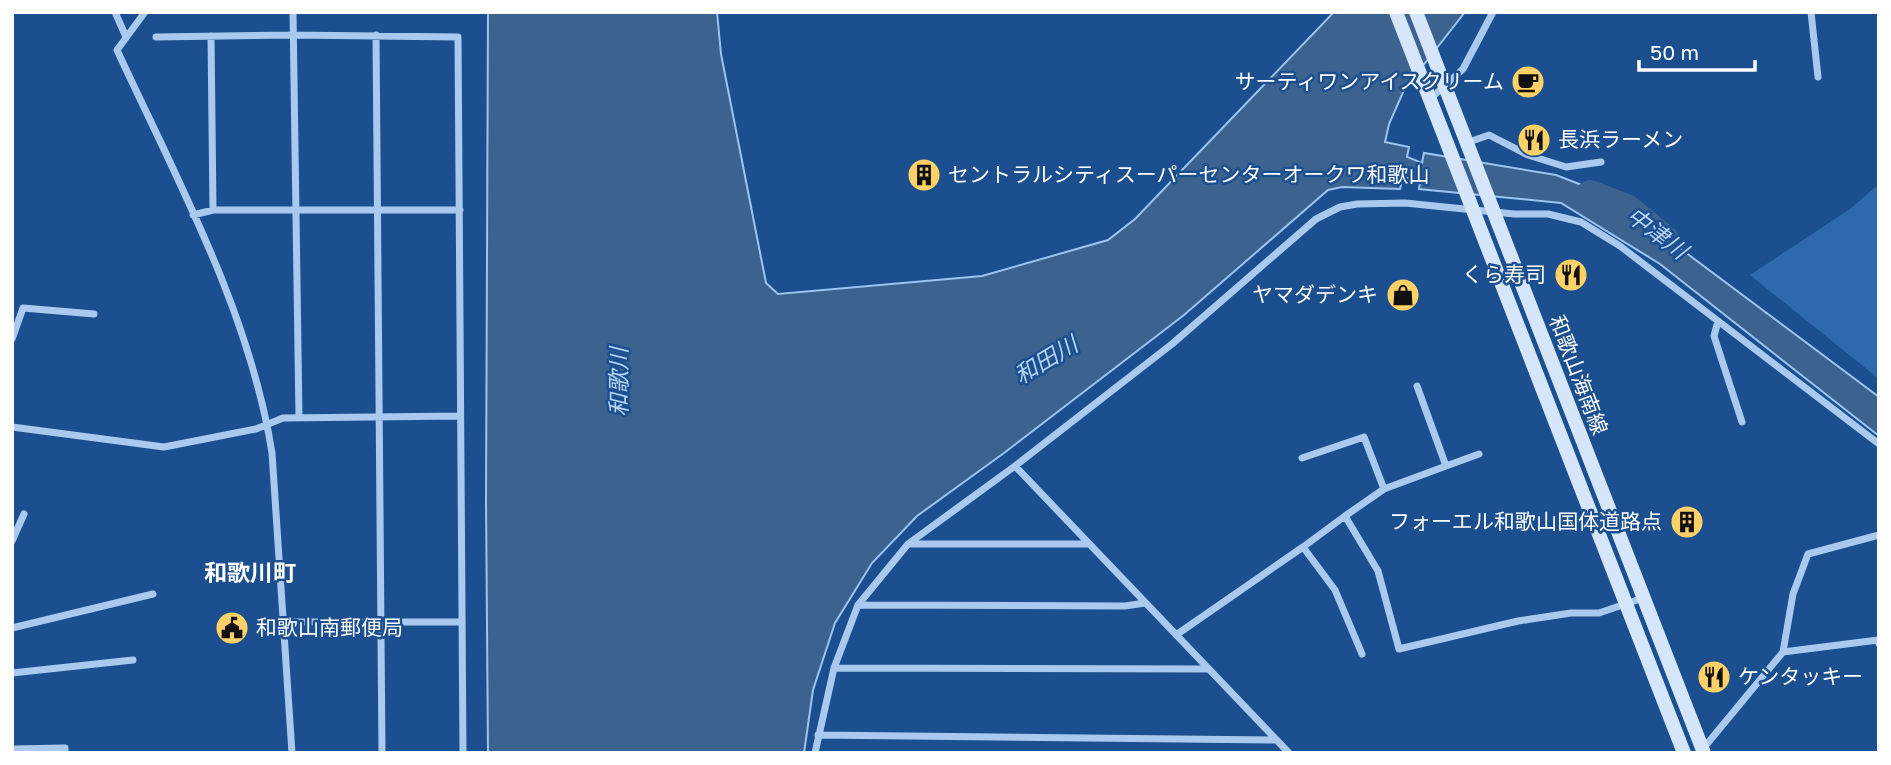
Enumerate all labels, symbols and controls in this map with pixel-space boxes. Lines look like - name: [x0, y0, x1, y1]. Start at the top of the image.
- scale bar: [1639, 28, 1755, 72]
- text: 50 m: [1650, 39, 1699, 65]
- cafe icon: サーティワンアイスクリーム: [1509, 63, 1547, 101]
- place label: サーティワンアイスクリーム: [1235, 68, 1504, 94]
- restaurant icon: 長浜ラーメン: [1515, 121, 1553, 159]
- place label: 長浜ラーメン: [1558, 126, 1683, 152]
- building icon: セントラルシティスーパーセンターオークワ和歌山: [905, 156, 943, 194]
- place label: セントラルシティスーパーセンターオークワ和歌山: [948, 161, 1430, 187]
- water label: 中津川: [1622, 200, 1696, 266]
- restaurant icon: くら寿司: [1552, 256, 1590, 294]
- place label: くら寿司: [1462, 261, 1546, 287]
- shop icon: ヤマダデンキ: [1384, 276, 1422, 314]
- place label: ヤマダデンキ: [1252, 281, 1378, 307]
- street label: 和歌山海南線: [1544, 311, 1614, 438]
- water label: 和田川: [1009, 328, 1085, 389]
- water label: 和歌川: [604, 345, 632, 417]
- building icon: フォーエル和歌山国体道路点: [1668, 503, 1706, 541]
- place label: フォーエル和歌山国体道路点: [1389, 508, 1662, 534]
- district label: 和歌川町: [204, 558, 296, 586]
- public building icon: 和歌山南郵便局: [213, 609, 251, 647]
- place label: 和歌山南郵便局: [256, 614, 403, 640]
- restaurant icon: ケンタッキー: [1695, 658, 1733, 696]
- place label: ケンタッキー: [1738, 663, 1863, 689]

